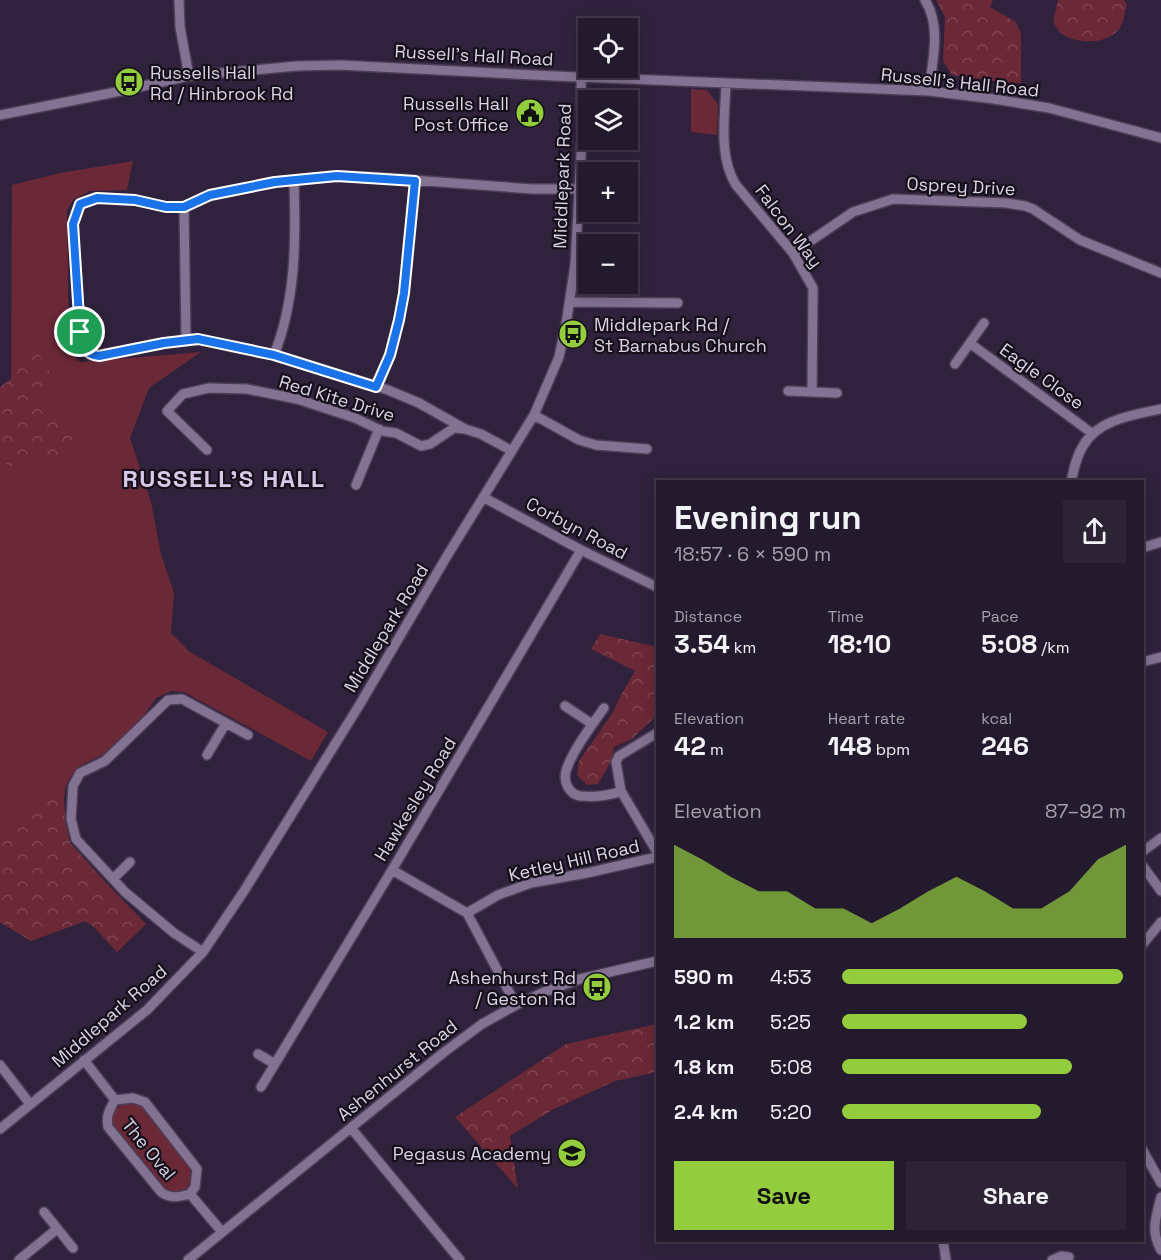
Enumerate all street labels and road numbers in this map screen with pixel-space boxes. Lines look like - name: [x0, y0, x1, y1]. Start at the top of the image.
- street label: Russell's Hall Road: [394, 39, 554, 71]
- street label: Russell's Hall Road: [880, 62, 1040, 102]
- street label: Middlepark Road: [548, 103, 576, 249]
- street label: Osprey Drive: [906, 172, 1016, 200]
- street label: Falcon Way: [750, 180, 828, 272]
- street label: Eagle Close: [995, 338, 1089, 414]
- street label: Red Kite Drive: [276, 369, 398, 427]
- street label: Corbyn Road: [522, 492, 632, 564]
- street label: Middlepark Road: [339, 560, 433, 696]
- street label: Hawkesley Road: [369, 733, 461, 865]
- street label: Ketley Hill Road: [506, 834, 642, 886]
- street label: Middlepark Road: [47, 960, 171, 1072]
- street label: Ashenhurst Road: [332, 1014, 462, 1126]
- street label: The Oval: [117, 1113, 181, 1185]

